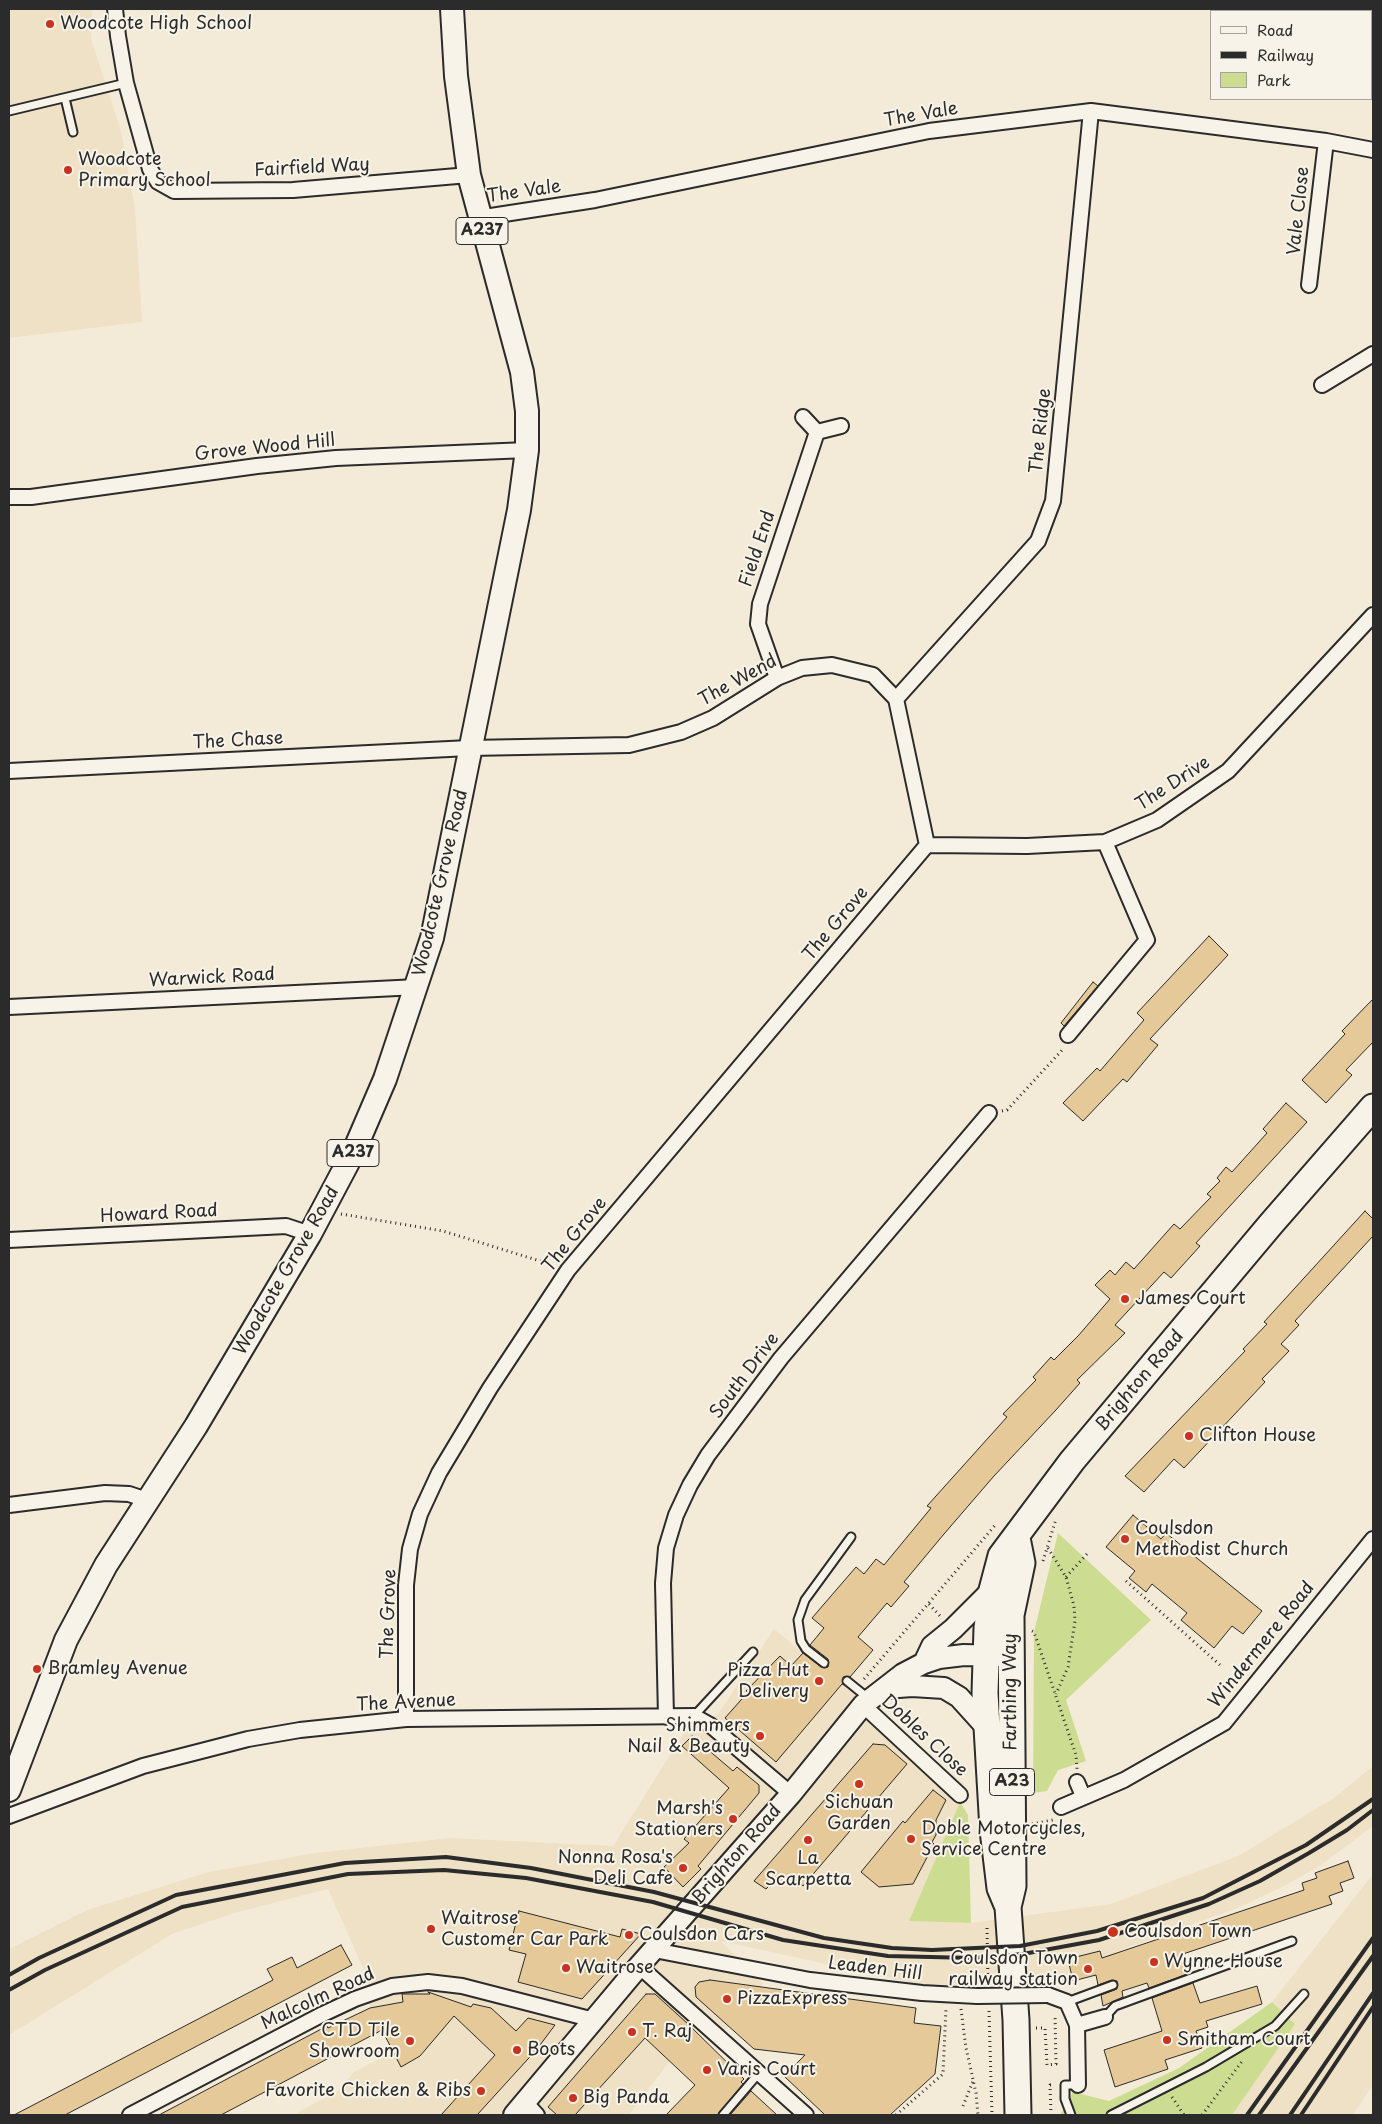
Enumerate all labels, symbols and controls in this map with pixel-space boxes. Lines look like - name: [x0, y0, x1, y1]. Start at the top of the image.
- legend: [1210, 10, 1372, 100]
- place label: Woodcote High School: [60, 13, 252, 35]
- marker: Woodcote High School: [44, 18, 56, 30]
- text: Road: [1257, 18, 1293, 41]
- text: Railway: [1257, 43, 1314, 66]
- text: Park: [1257, 68, 1291, 91]
- street label: The Vale: [882, 98, 960, 132]
- place label: Woodcote Primary School: [78, 149, 211, 192]
- street label: Fairfield Way: [254, 154, 370, 182]
- marker: Woodcote Primary School: [62, 164, 74, 176]
- street label: Vale Close: [1284, 166, 1314, 256]
- street label: The Vale: [486, 176, 562, 208]
- road number: A237: [456, 218, 508, 245]
- street label: The Ridge: [1026, 387, 1056, 475]
- street label: Grove Wood Hill: [194, 430, 336, 466]
- street label: Field End: [736, 508, 780, 590]
- street label: The Wend: [695, 651, 781, 711]
- street label: The Chase: [192, 728, 284, 754]
- street label: The Drive: [1132, 752, 1214, 816]
- street label: Woodcote Grove Road: [409, 787, 473, 979]
- street label: The Grove: [799, 882, 873, 966]
- street label: Warwick Road: [148, 964, 276, 992]
- road number: A237: [327, 1140, 379, 1166]
- street label: Woodcote Grove Road: [230, 1183, 344, 1359]
- street label: The Grove: [538, 1193, 612, 1277]
- street label: Howard Road: [100, 1200, 218, 1228]
- place label: James Court: [1135, 1288, 1246, 1310]
- marker: James Court: [1119, 1293, 1131, 1305]
- street label: Brighton Road: [1091, 1326, 1189, 1436]
- street label: South Drive: [706, 1329, 784, 1423]
- place label: Clifton House: [1199, 1425, 1316, 1447]
- marker: Clifton House: [1183, 1430, 1195, 1442]
- place label: Coulsdon Methodist Church: [1135, 1518, 1288, 1560]
- marker: Coulsdon Methodist Church: [1119, 1533, 1131, 1545]
- street label: The Grove: [377, 1569, 401, 1659]
- street label: Windermere Road: [1205, 1578, 1319, 1712]
- street label: Farthing Way: [1000, 1633, 1022, 1751]
- place label: Bramley Avenue: [47, 1658, 188, 1680]
- place label: Pizza Hut Delivery: [727, 1660, 809, 1702]
- marker: Bramley Avenue: [31, 1663, 43, 1675]
- marker: Pizza Hut Delivery: [813, 1675, 825, 1687]
- street label: The Avenue: [356, 1690, 456, 1716]
- street label: Dobles Close: [876, 1690, 972, 1782]
- place label: Shimmers Nail & Beauty: [627, 1715, 750, 1758]
- marker: Shimmers Nail & Beauty: [754, 1730, 766, 1742]
- road number: A23: [990, 1768, 1034, 1795]
- marker: Sichuan Garden: [853, 1778, 865, 1790]
- place label: Sichuan Garden: [824, 1792, 894, 1835]
- place label: Marsh's Stationers: [634, 1798, 723, 1840]
- street label: Brighton Road: [688, 1801, 786, 1909]
- marker: Marsh's Stationers: [727, 1813, 739, 1825]
- place label: Doble Motorcycles, Service Centre: [921, 1818, 1086, 1860]
- marker: Doble Motorcycles, Service Centre: [905, 1833, 917, 1845]
- marker: La Scarpetta: [802, 1834, 814, 1846]
- place label: Nonna Rosa's Deli Cafe: [558, 1847, 673, 1890]
- place label: La Scarpetta: [765, 1848, 851, 1890]
- marker: Nonna Rosa's Deli Cafe: [677, 1862, 689, 1874]
- place label: Waitrose Customer Car Park: [441, 1908, 609, 1950]
- place label: Coulsdon Town: [1124, 1921, 1252, 1943]
- marker: Waitrose Customer Car Park: [425, 1923, 437, 1935]
- place label: Coulsdon Cars: [639, 1924, 764, 1946]
- marker: Coulsdon Town: [1106, 1925, 1120, 1939]
- marker: Coulsdon Cars: [623, 1929, 635, 1941]
- place label: Coulsdon Town railway station: [948, 1948, 1078, 1990]
- place label: Wynne House: [1164, 1951, 1283, 1973]
- street label: Leaden Hill: [827, 1953, 923, 1985]
- marker: Wynne House: [1148, 1956, 1160, 1968]
- place label: Waitrose: [576, 1957, 653, 1979]
- marker: Waitrose: [560, 1962, 572, 1974]
- street label: Malcolm Road: [258, 1963, 378, 2035]
- marker: Coulsdon Town railway station: [1082, 1963, 1094, 1975]
- place label: PizzaExpress: [737, 1988, 847, 2010]
- marker: PizzaExpress: [721, 1993, 733, 2005]
- place label: CTD Tile Showroom: [308, 2020, 400, 2062]
- place label: T. Raj: [642, 2021, 692, 2043]
- marker: T. Raj: [626, 2026, 638, 2038]
- place label: Smitham Court: [1177, 2029, 1311, 2051]
- marker: Smitham Court: [1161, 2034, 1173, 2046]
- marker: CTD Tile Showroom: [404, 2035, 416, 2047]
- place label: Boots: [527, 2039, 575, 2061]
- marker: Boots: [511, 2044, 523, 2056]
- place label: Varis Court: [717, 2059, 816, 2081]
- marker: Varis Court: [701, 2064, 713, 2076]
- place label: Favorite Chicken & Ribs: [265, 2080, 471, 2102]
- marker: Favorite Chicken & Ribs: [475, 2085, 487, 2097]
- place label: Big Panda: [583, 2087, 670, 2109]
- marker: Big Panda: [567, 2092, 579, 2104]

